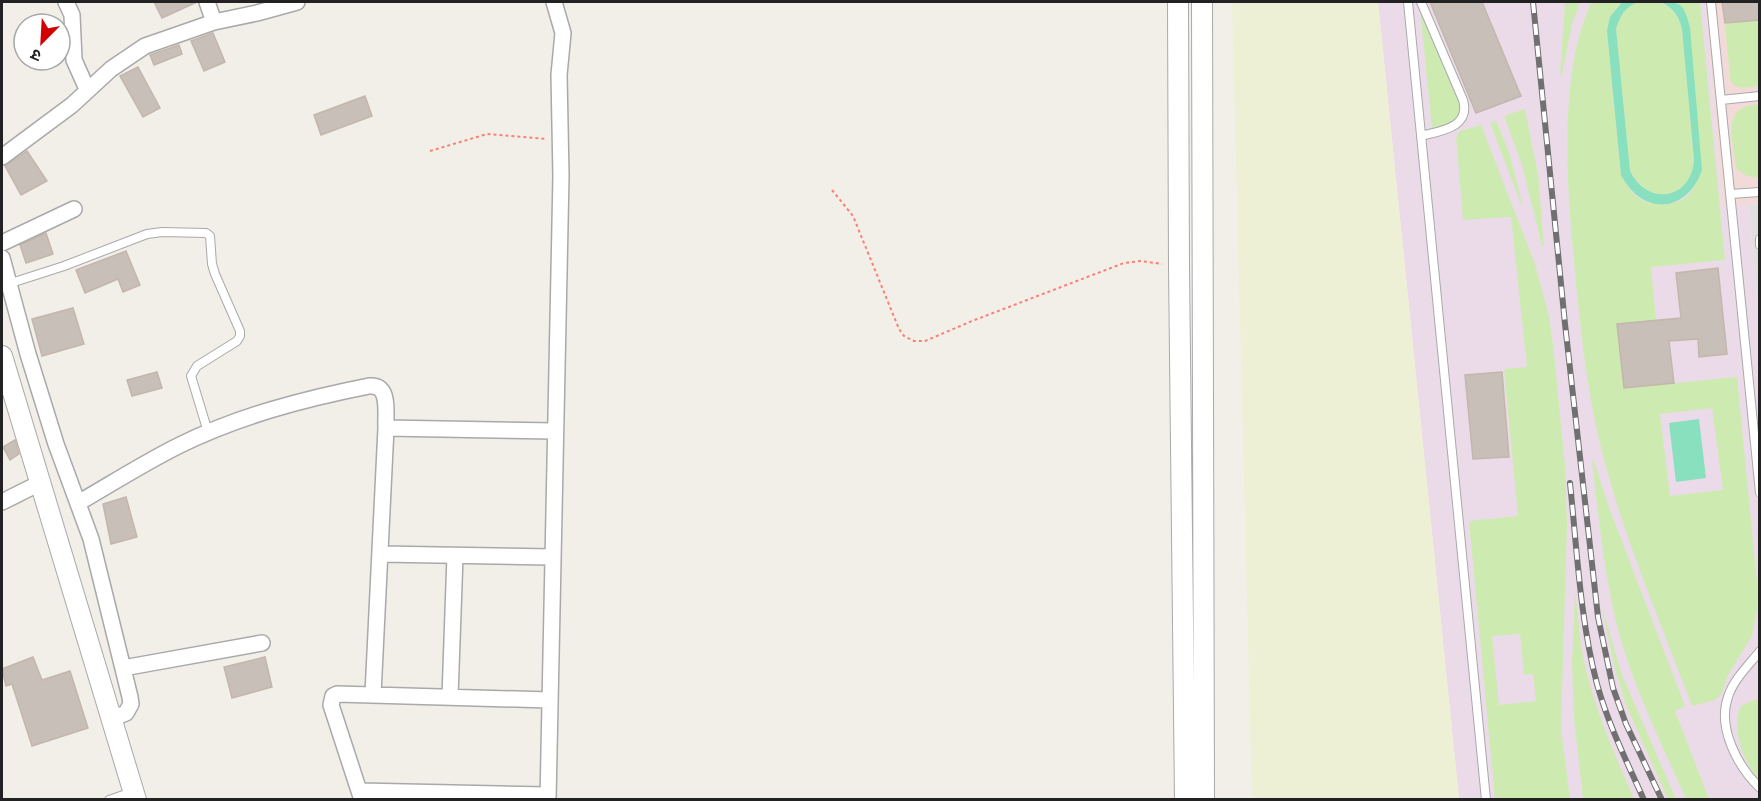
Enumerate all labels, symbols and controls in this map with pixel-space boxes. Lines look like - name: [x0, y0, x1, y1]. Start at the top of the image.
- north arrow: [12, 12, 72, 72]
- text: उ: [27, 44, 44, 66]

